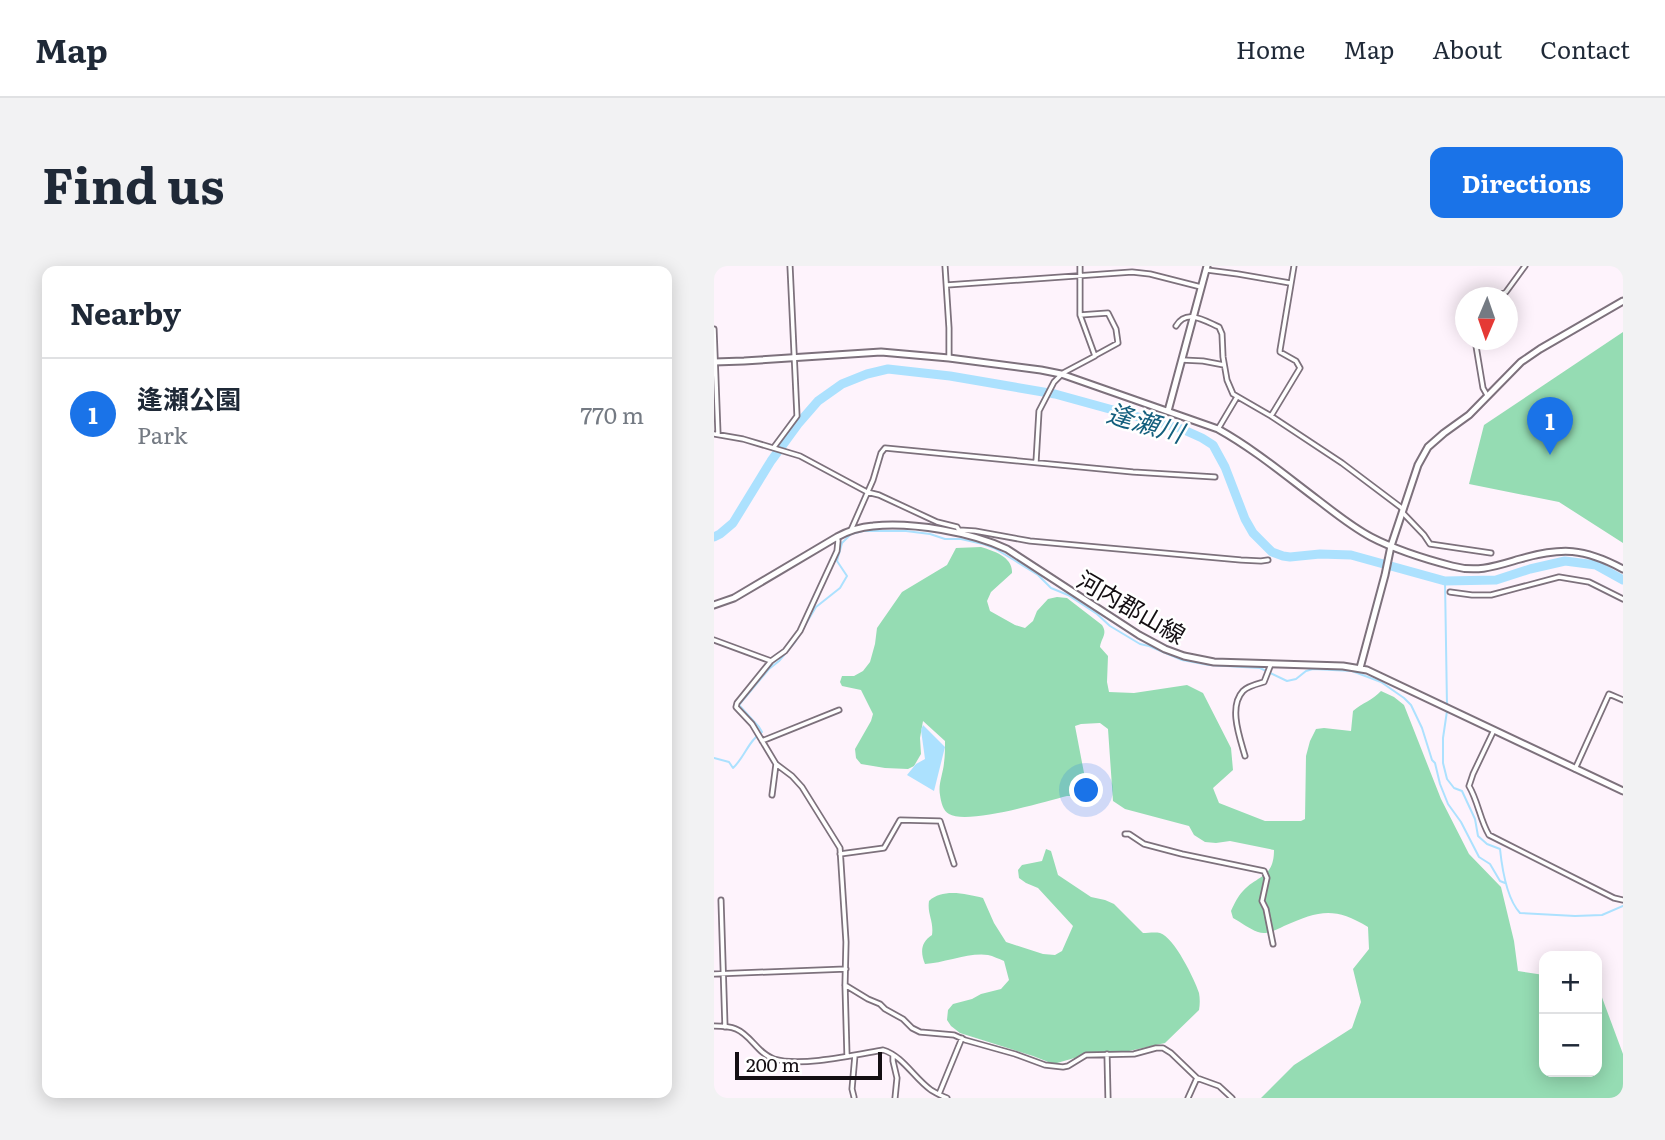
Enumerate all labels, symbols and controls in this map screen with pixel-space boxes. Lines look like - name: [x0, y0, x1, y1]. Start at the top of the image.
- text: Map: [35, 24, 108, 73]
- text: Home: [1236, 31, 1305, 66]
- text: Map: [1343, 31, 1394, 66]
- text: About: [1432, 31, 1502, 66]
- text: Contact: [1540, 31, 1630, 66]
- text: Find us: [42, 146, 225, 219]
- button: Directions: [1430, 147, 1623, 218]
- north arrow: [1455, 287, 1518, 350]
- text: Nearby: [70, 290, 181, 334]
- text: 逢瀬公園: [137, 378, 241, 417]
- water label: 逢瀬川: [1103, 392, 1192, 451]
- text: 1: [88, 397, 98, 431]
- text: 770 m: [580, 397, 644, 431]
- pin: 1: [1527, 397, 1573, 455]
- text: Park: [137, 417, 187, 451]
- street label: 河内郡山線: [1071, 561, 1193, 651]
- your location: [1069, 773, 1103, 807]
- map controls: [1539, 951, 1602, 1077]
- button: +: [1539, 951, 1602, 1014]
- button: −: [1539, 1014, 1602, 1077]
- scale bar: [735, 1049, 882, 1081]
- text: 200 m: [746, 1050, 800, 1078]

